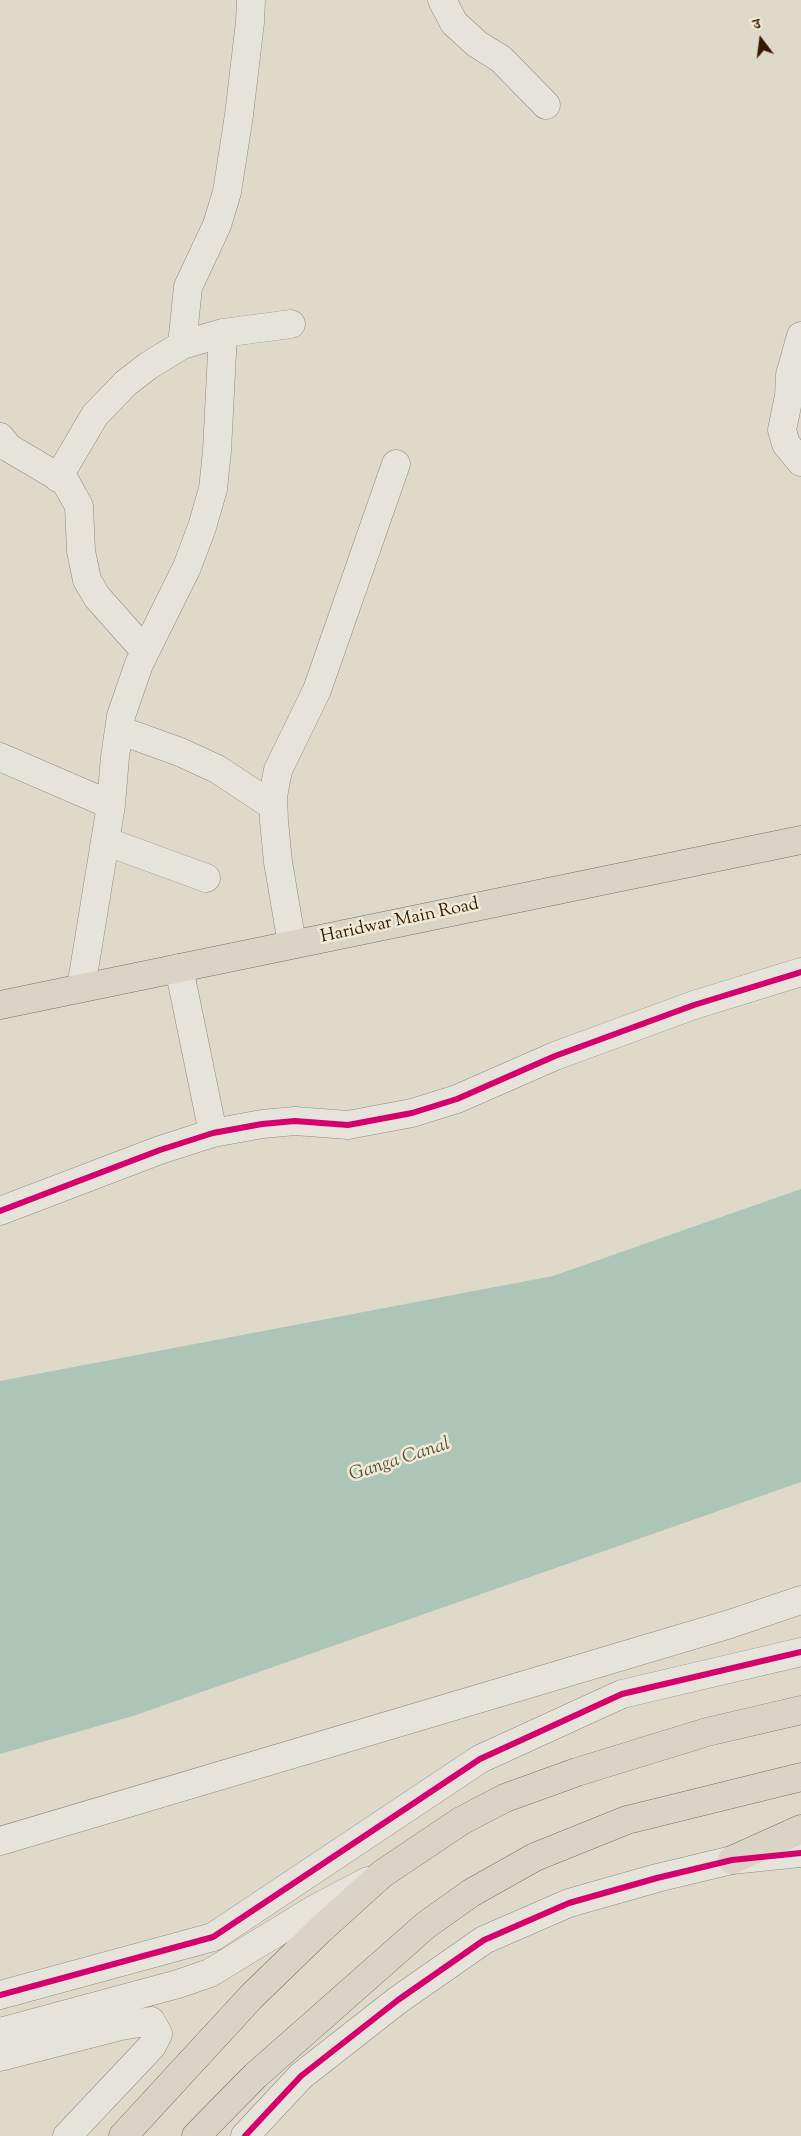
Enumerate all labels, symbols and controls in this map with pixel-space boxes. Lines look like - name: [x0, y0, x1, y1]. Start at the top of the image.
- north arrow: [736, 15, 786, 65]
- text: उ: [751, 15, 763, 36]
- street label: Haridwar Main Road: [319, 895, 481, 949]
- water label: Ganga Canal: [347, 1434, 453, 1488]

